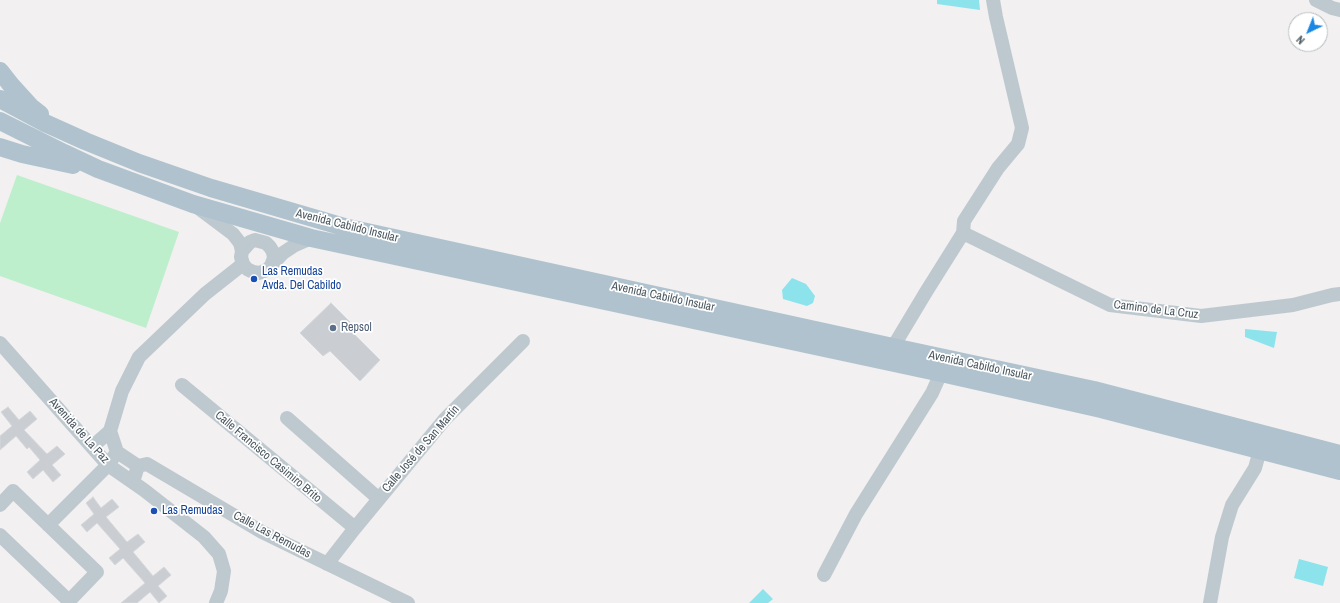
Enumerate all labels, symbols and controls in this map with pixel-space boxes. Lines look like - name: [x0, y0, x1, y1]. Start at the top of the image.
- north arrow: [1288, 12, 1328, 52]
- text: N: [1293, 33, 1308, 47]
- street label: Avenida Cabildo Insular: [294, 206, 400, 246]
- place label: Las Remudas Avda. Del Cabildo: [262, 265, 341, 293]
- marker: Las Remudas Avda. Del Cabildo: [249, 274, 259, 284]
- street label: Avenida Cabildo Insular: [610, 279, 716, 315]
- street label: Camino de La Cruz: [1113, 298, 1199, 322]
- place label: Repsol: [341, 321, 372, 335]
- marker: Repsol: [328, 323, 338, 333]
- street label: Avenida Cabildo Insular: [927, 348, 1033, 384]
- street label: Avenida de La Paz: [46, 395, 112, 467]
- street label: Calle José de San Martín: [379, 403, 463, 495]
- street label: Calle Francisco Casimiro Brito: [212, 408, 324, 506]
- place label: Las Remudas: [162, 504, 223, 518]
- marker: Las Remudas: [149, 506, 159, 516]
- street label: Calle Las Remudas: [231, 508, 313, 562]

